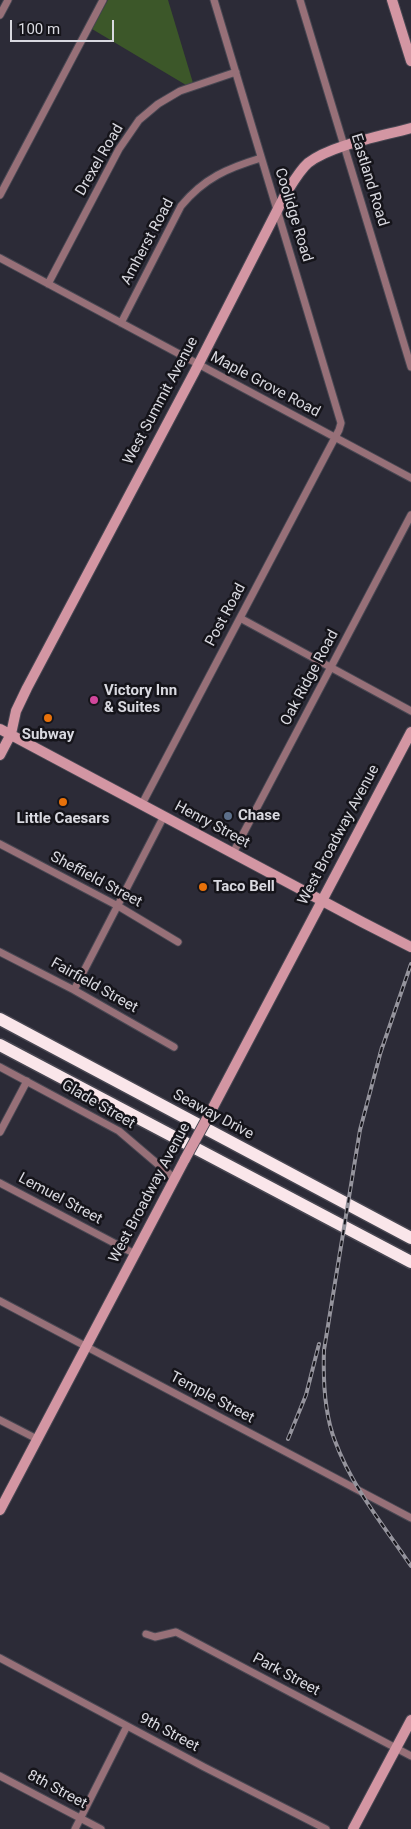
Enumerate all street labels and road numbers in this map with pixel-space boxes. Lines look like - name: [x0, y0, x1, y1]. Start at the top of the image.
- street label: Drexel Road: [72, 121, 128, 199]
- street label: Eastland Road: [346, 131, 392, 229]
- street label: Coolidge Road: [270, 166, 316, 264]
- street label: Amherst Road: [118, 196, 178, 288]
- street label: West Summit Avenue: [120, 334, 202, 468]
- street label: Maple Grove Road: [207, 348, 323, 422]
- street label: Post Road: [202, 580, 250, 650]
- street label: Oak Ridge Road: [277, 627, 343, 729]
- street label: West Broadway Avenue: [294, 762, 384, 908]
- street label: Henry Street: [171, 798, 253, 852]
- street label: Sheffield Street: [47, 848, 145, 912]
- street label: Fairfield Street: [47, 955, 141, 1017]
- street label: Glade Street: [58, 1077, 138, 1133]
- street label: Seaway Drive: [170, 1086, 256, 1144]
- street label: West Broadway Avenue: [105, 1120, 195, 1266]
- street label: Lemuel Street: [15, 1169, 105, 1229]
- street label: Temple Street: [167, 1368, 257, 1428]
- street label: Park Street: [249, 1650, 323, 1700]
- street label: 9th Street: [136, 1710, 202, 1756]
- street label: 8th Street: [24, 1767, 90, 1813]

